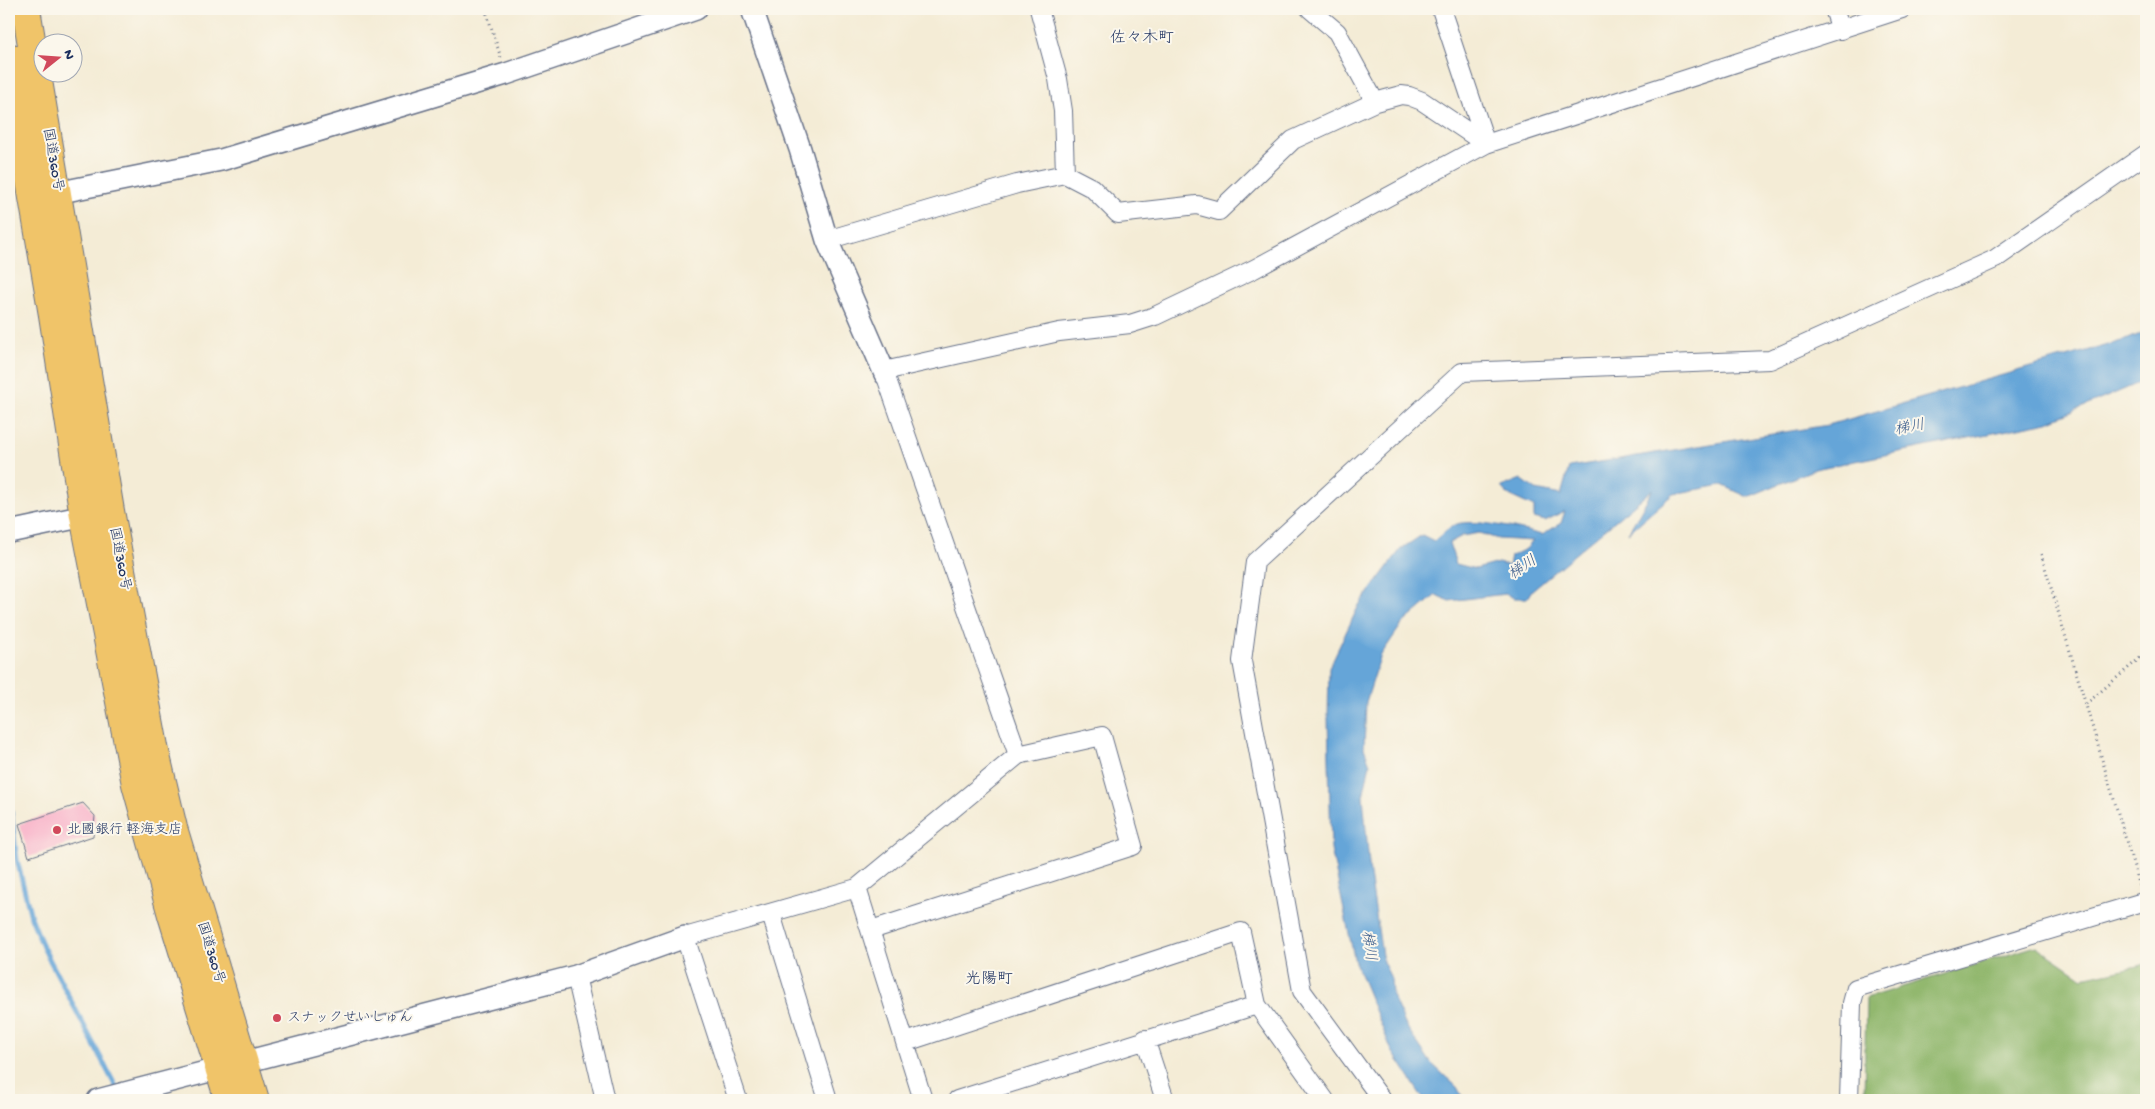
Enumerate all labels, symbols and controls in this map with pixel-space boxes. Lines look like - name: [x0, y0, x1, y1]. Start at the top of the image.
- district label: 佐々木町: [1110, 29, 1174, 49]
- north arrow: [32, 32, 82, 82]
- text: N: [59, 48, 78, 62]
- street label: 国道360号: [38, 127, 66, 193]
- water label: 梯川: [1894, 416, 1926, 440]
- street label: 国道360号: [105, 526, 133, 592]
- water label: 梯川: [1506, 552, 1540, 584]
- place label: 北國銀行 軽海支店: [67, 822, 182, 839]
- marker: 北國銀行 軽海支店: [51, 824, 63, 836]
- street label: 国道360号: [192, 920, 228, 986]
- water label: 梯川: [1357, 930, 1379, 962]
- district label: 光陽町: [965, 970, 1013, 990]
- place label: スナックせいしゅん: [287, 1010, 413, 1027]
- marker: スナックせいしゅん: [271, 1012, 283, 1024]

